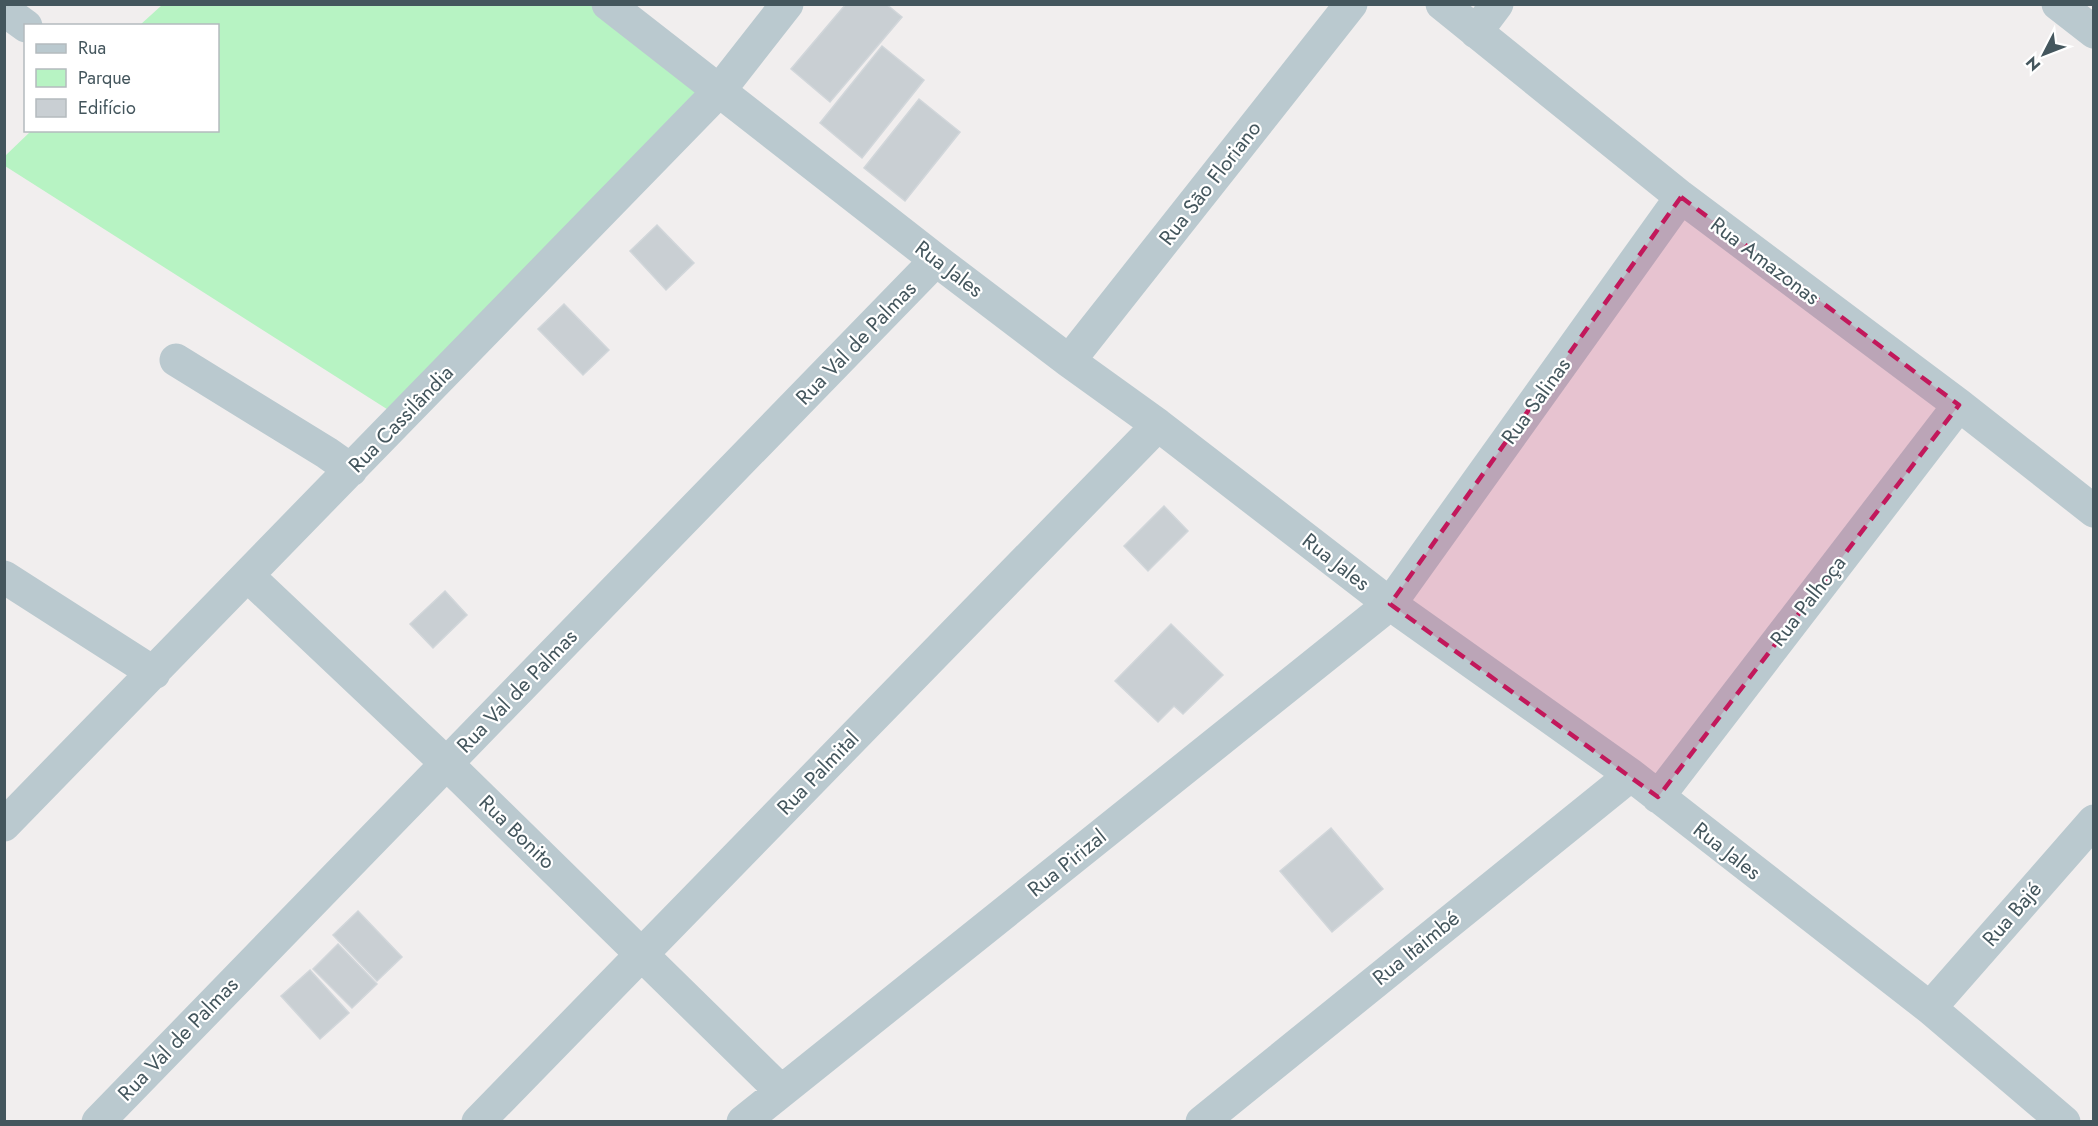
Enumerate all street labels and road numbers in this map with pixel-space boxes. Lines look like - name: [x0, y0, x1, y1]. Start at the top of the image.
- street label: Rua São Floriano: [1152, 114, 1268, 252]
- street label: Rua Amazonas: [1704, 210, 1826, 312]
- street label: Rua Jales: [909, 233, 989, 305]
- street label: Rua Val de Palmas: [789, 274, 923, 412]
- street label: Rua Salinas: [1494, 351, 1578, 451]
- street label: Rua Cassilândia: [342, 358, 460, 480]
- street label: Rua Jales: [1296, 526, 1376, 598]
- street label: Rua Palhoça: [1763, 549, 1853, 653]
- street label: Rua Val de Palmas: [450, 622, 584, 760]
- street label: Rua Palmital: [770, 724, 866, 822]
- street label: Rua Bonito: [472, 788, 562, 876]
- street label: Rua Jales: [1687, 815, 1767, 887]
- street label: Rua Pirizal: [1021, 822, 1113, 904]
- street label: Rua Bajé: [1975, 875, 2049, 953]
- street label: Rua Itaimbé: [1366, 903, 1466, 992]
- street label: Rua Val de Palmas: [111, 970, 245, 1108]

